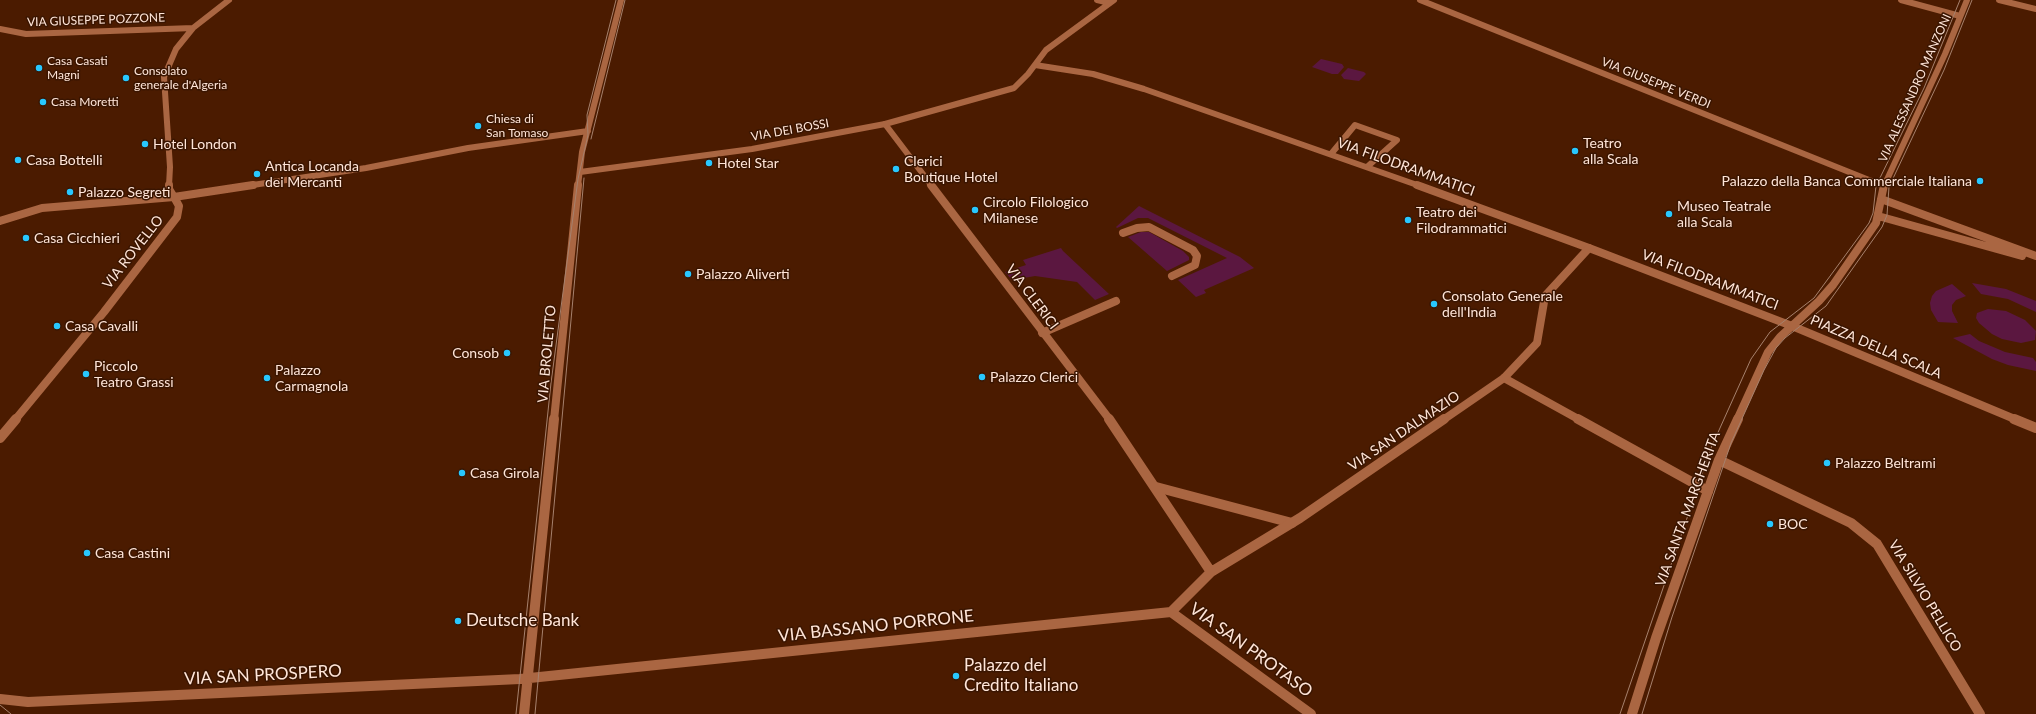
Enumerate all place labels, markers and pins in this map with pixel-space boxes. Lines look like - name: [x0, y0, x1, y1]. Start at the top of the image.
- place label: Casa Casati Magni: [47, 54, 108, 82]
- marker: Casa Casati Magni: [34, 63, 44, 73]
- place label: Consolato generale d'Algeria: [134, 64, 227, 92]
- marker: Consolato generale d'Algeria: [121, 73, 131, 83]
- place label: Casa Moretti: [51, 95, 119, 109]
- marker: Casa Moretti: [38, 97, 48, 107]
- place label: Chiesa di San Tomaso: [486, 112, 548, 140]
- marker: Chiesa di San Tomaso: [473, 121, 483, 131]
- place label: Teatro alla Scala: [1583, 135, 1639, 168]
- place label: Hotel London: [153, 136, 237, 152]
- marker: Hotel London: [140, 139, 150, 149]
- marker: Teatro alla Scala: [1570, 146, 1580, 156]
- place label: Casa Bottelli: [26, 152, 103, 168]
- place label: Clerici Boutique Hotel: [904, 153, 998, 186]
- marker: Casa Bottelli: [13, 155, 23, 165]
- place label: Hotel Star: [717, 155, 779, 171]
- place label: Antica Locanda dei Mercanti: [265, 158, 359, 190]
- marker: Hotel Star: [704, 158, 714, 168]
- marker: Clerici Boutique Hotel: [891, 164, 901, 174]
- marker: Antica Locanda dei Mercanti: [252, 169, 262, 179]
- place label: Palazzo della Banca Commerciale Italiana: [1721, 173, 1972, 189]
- marker: Palazzo della Banca Commerciale Italiana: [1975, 176, 1985, 186]
- place label: Palazzo Segreti: [78, 184, 170, 200]
- marker: Palazzo Segreti: [65, 187, 75, 197]
- place label: Circolo Filologico Milanese: [983, 194, 1089, 226]
- place label: Museo Teatrale alla Scala: [1677, 198, 1771, 230]
- place label: Teatro dei Filodrammatici: [1416, 204, 1507, 236]
- marker: Circolo Filologico Milanese: [970, 205, 980, 215]
- marker: Museo Teatrale alla Scala: [1664, 209, 1674, 219]
- marker: Teatro dei Filodrammatici: [1403, 215, 1413, 225]
- place label: Casa Cicchieri: [34, 230, 120, 246]
- marker: Casa Cicchieri: [21, 233, 31, 243]
- place label: Palazzo Aliverti: [696, 266, 790, 282]
- marker: Palazzo Aliverti: [683, 269, 693, 279]
- place label: Consolato Generale dell'India: [1442, 288, 1563, 320]
- marker: Consolato Generale dell'India: [1429, 299, 1439, 309]
- place label: Casa Cavalli: [65, 318, 138, 334]
- marker: Casa Cavalli: [52, 321, 62, 331]
- place label: Consob: [452, 345, 499, 361]
- marker: Consob: [502, 348, 512, 358]
- place label: Piccolo Teatro Grassi: [94, 358, 174, 390]
- place label: Palazzo Carmagnola: [275, 362, 348, 394]
- marker: Piccolo Teatro Grassi: [81, 369, 91, 379]
- place label: Palazzo Clerici: [990, 369, 1078, 385]
- marker: Palazzo Clerici: [977, 372, 987, 382]
- marker: Palazzo Carmagnola: [262, 373, 272, 383]
- place label: Palazzo Beltrami: [1835, 455, 1936, 471]
- marker: Palazzo Beltrami: [1822, 458, 1832, 468]
- place label: Casa Girola: [470, 465, 539, 481]
- marker: Casa Girola: [457, 468, 467, 478]
- place label: BOC: [1778, 516, 1808, 532]
- marker: BOC: [1765, 519, 1775, 529]
- place label: Casa Castini: [95, 545, 170, 561]
- marker: Casa Castini: [82, 548, 92, 558]
- place label: Deutsche Bank: [466, 611, 579, 631]
- marker: Deutsche Bank: [453, 616, 463, 626]
- place label: Palazzo del Credito Italiano: [964, 656, 1078, 696]
- marker: Palazzo del Credito Italiano: [951, 671, 961, 681]

